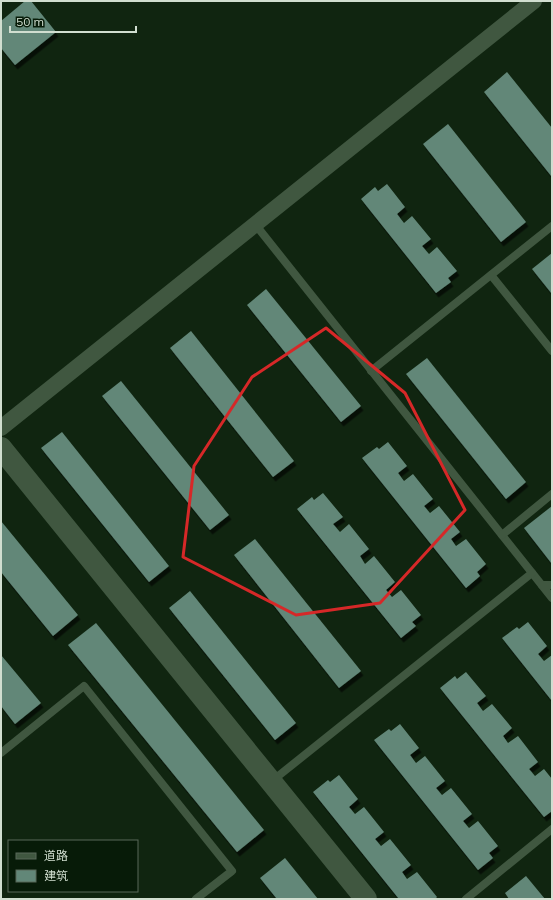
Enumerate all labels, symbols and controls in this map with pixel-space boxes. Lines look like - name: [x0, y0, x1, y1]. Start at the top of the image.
- scale bar: [10, 8, 136, 34]
- text: 50 m: [16, 14, 44, 29]
- legend: [8, 840, 138, 892]
- text: 道路: [44, 848, 68, 863]
- text: 建筑: [44, 868, 68, 883]

